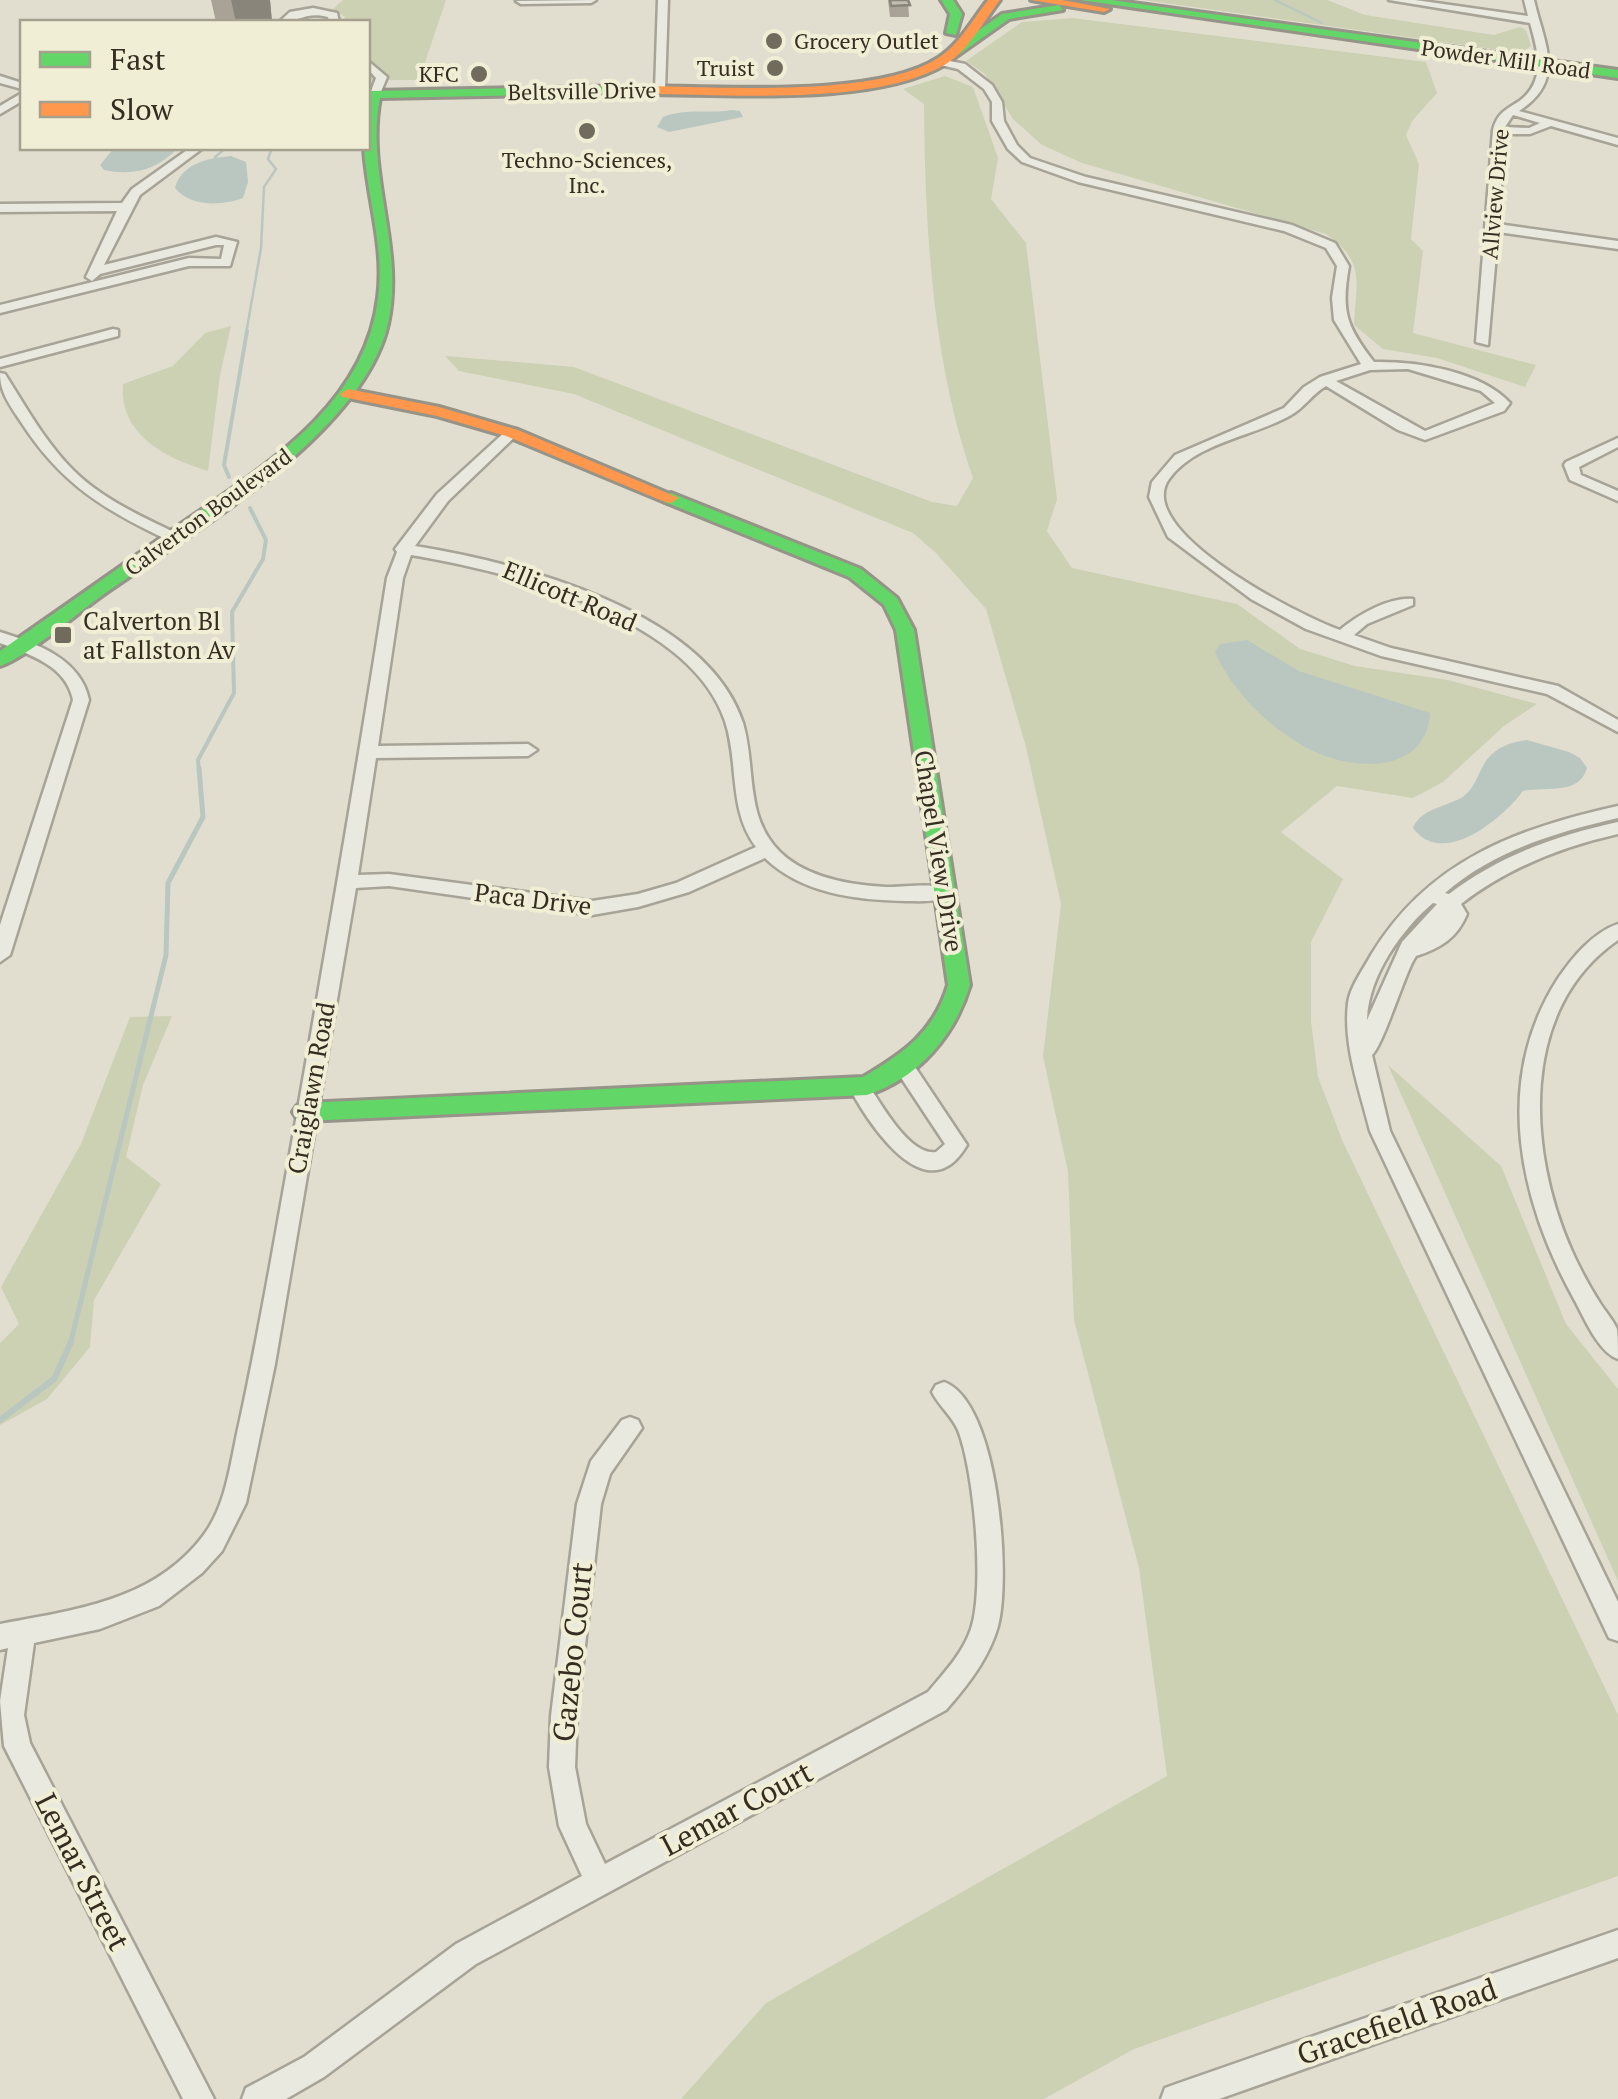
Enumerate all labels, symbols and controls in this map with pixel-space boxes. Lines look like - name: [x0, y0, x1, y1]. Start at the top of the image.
- legend: [20, 20, 370, 150]
- place label: Grocery Outlet: [794, 26, 939, 55]
- marker: Grocery Outlet: [763, 30, 785, 52]
- street label: Powder Mill Road: [1419, 32, 1593, 85]
- text: Fast: [110, 39, 166, 79]
- place label: Truist: [697, 53, 755, 82]
- marker: Truist: [764, 57, 786, 79]
- place label: KFC: [419, 59, 459, 88]
- marker: KFC: [468, 63, 490, 85]
- street label: Beltsville Drive: [507, 75, 657, 106]
- text: Slow: [110, 89, 174, 129]
- marker: Techno-Sciences, Inc.: [576, 120, 598, 142]
- street label: Allview Drive: [1474, 127, 1515, 260]
- place label: Techno-Sciences, Inc.: [502, 145, 672, 199]
- street label: Calverton Boulevard: [119, 441, 297, 582]
- street label: Ellicott Road: [498, 553, 642, 639]
- place label: Calverton Bl at Fallston Av: [83, 604, 235, 666]
- marker: Calverton Bl at Fallston Av: [52, 624, 74, 646]
- street label: Chapel View Drive: [907, 748, 972, 954]
- street label: Paca Drive: [473, 875, 593, 922]
- street label: Craiglawn Road: [279, 999, 342, 1176]
- street label: Gazebo Court: [543, 1560, 601, 1744]
- street label: Lemar Court: [654, 1751, 819, 1865]
- street label: Lemar Street: [26, 1786, 140, 1957]
- street label: Gracefield Road: [1291, 1968, 1502, 2074]

